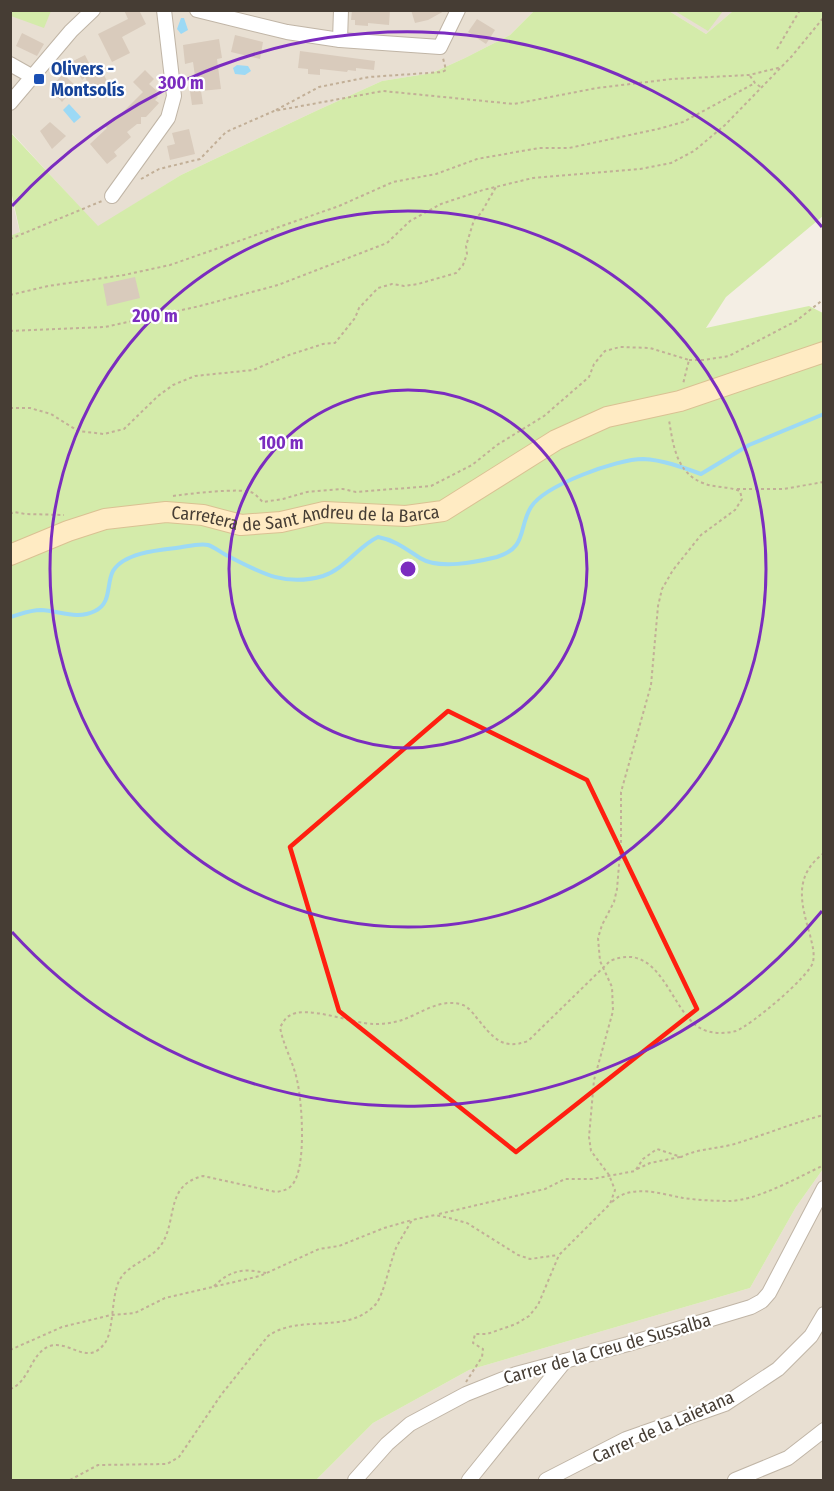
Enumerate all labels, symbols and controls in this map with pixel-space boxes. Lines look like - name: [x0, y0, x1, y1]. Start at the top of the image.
- place label: Olivers - Montsolís: [51, 58, 124, 101]
- marker: Olivers - Montsolís: [32, 72, 46, 86]
- text: 300 m: [157, 72, 204, 94]
- text: 200 m: [131, 305, 178, 327]
- text: 100 m: [259, 432, 303, 454]
- street label: Carretera de Sant Andreu de la Barca: [171, 501, 441, 536]
- centre of rings: [398, 559, 418, 579]
- street label: Carrer de la Creu de Sussalba: [501, 1309, 713, 1389]
- street label: Carrer de la Laietana: [589, 1386, 737, 1468]

